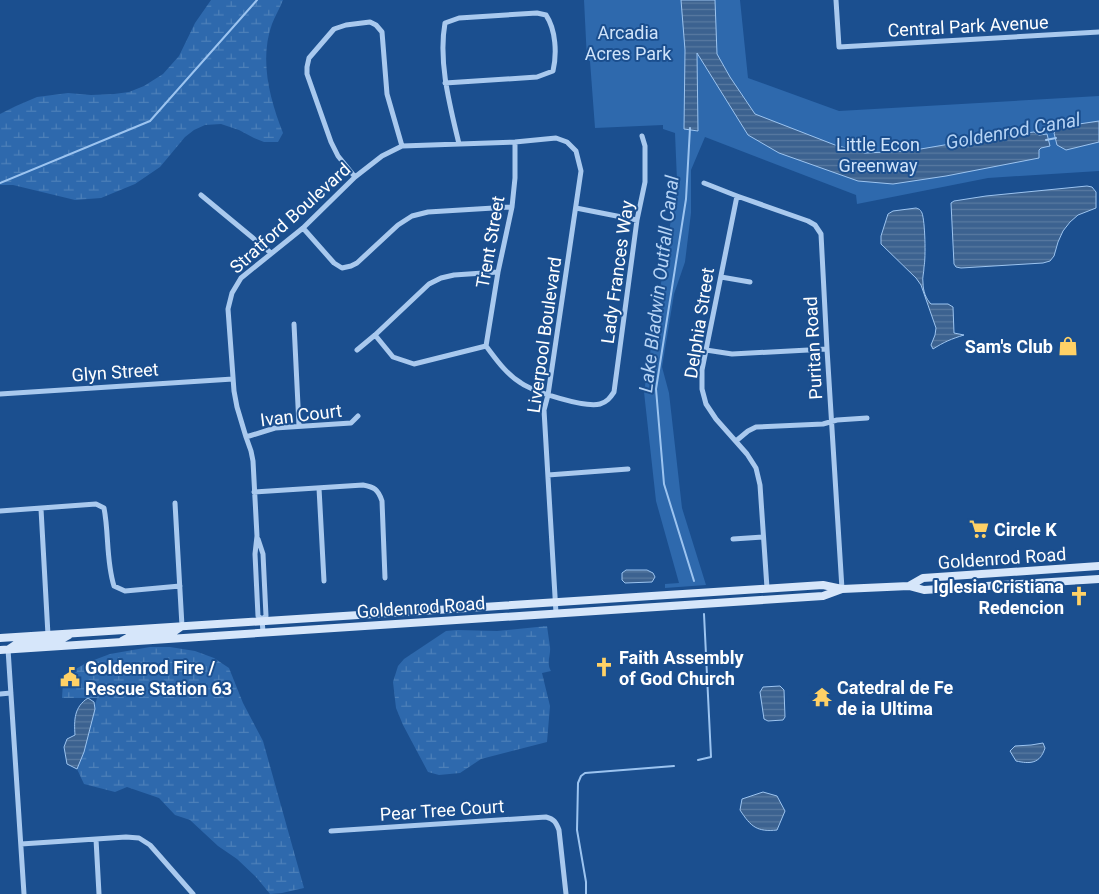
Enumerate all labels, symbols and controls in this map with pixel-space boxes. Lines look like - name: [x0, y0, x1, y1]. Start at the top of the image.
- street label: Central Park Avenue: [887, 11, 1049, 41]
- park label: Arcadia Acres Park: [585, 22, 672, 64]
- water label: Goldenrod Canal: [944, 108, 1083, 154]
- park label: Little Econ Greenway: [836, 134, 920, 176]
- street label: Stratford Boulevard: [225, 158, 355, 278]
- water label: Lake Bladwin Outfall Canal: [634, 174, 684, 394]
- street label: Trent Street: [472, 194, 508, 290]
- street label: Lady Frances Way: [597, 199, 638, 345]
- street label: Liverpool Boulevard: [523, 256, 565, 414]
- street label: Delphia Street: [680, 266, 718, 380]
- street label: Puritan Road: [800, 296, 826, 400]
- shop icon: Sam's Club: [1057, 335, 1079, 357]
- place label: Sam's Club: [965, 336, 1053, 357]
- street label: Glyn Street: [71, 358, 159, 386]
- street label: Ivan Court: [259, 400, 343, 430]
- supermarket icon: Circle K: [968, 518, 990, 540]
- place label: Circle K: [994, 519, 1057, 540]
- street label: Goldenrod Road: [937, 543, 1067, 573]
- place label: Iglesia Cristiana Redencion: [933, 576, 1064, 618]
- church icon: Iglesia Cristiana Redencion: [1068, 585, 1090, 607]
- street label: Goldenrod Road: [356, 592, 486, 622]
- place label: Faith Assembly of God Church: [619, 647, 744, 689]
- church icon: Faith Assembly of God Church: [593, 656, 615, 678]
- place label: Goldenrod Fire / Rescue Station 63: [85, 657, 232, 699]
- public building icon: Goldenrod Fire / Rescue Station 63: [59, 666, 81, 688]
- place label: Catedral de Fe de ia Ultima: [837, 677, 954, 719]
- temple icon: Catedral de Fe de ia Ultima: [811, 686, 833, 708]
- street label: Pear Tree Court: [379, 795, 505, 825]

